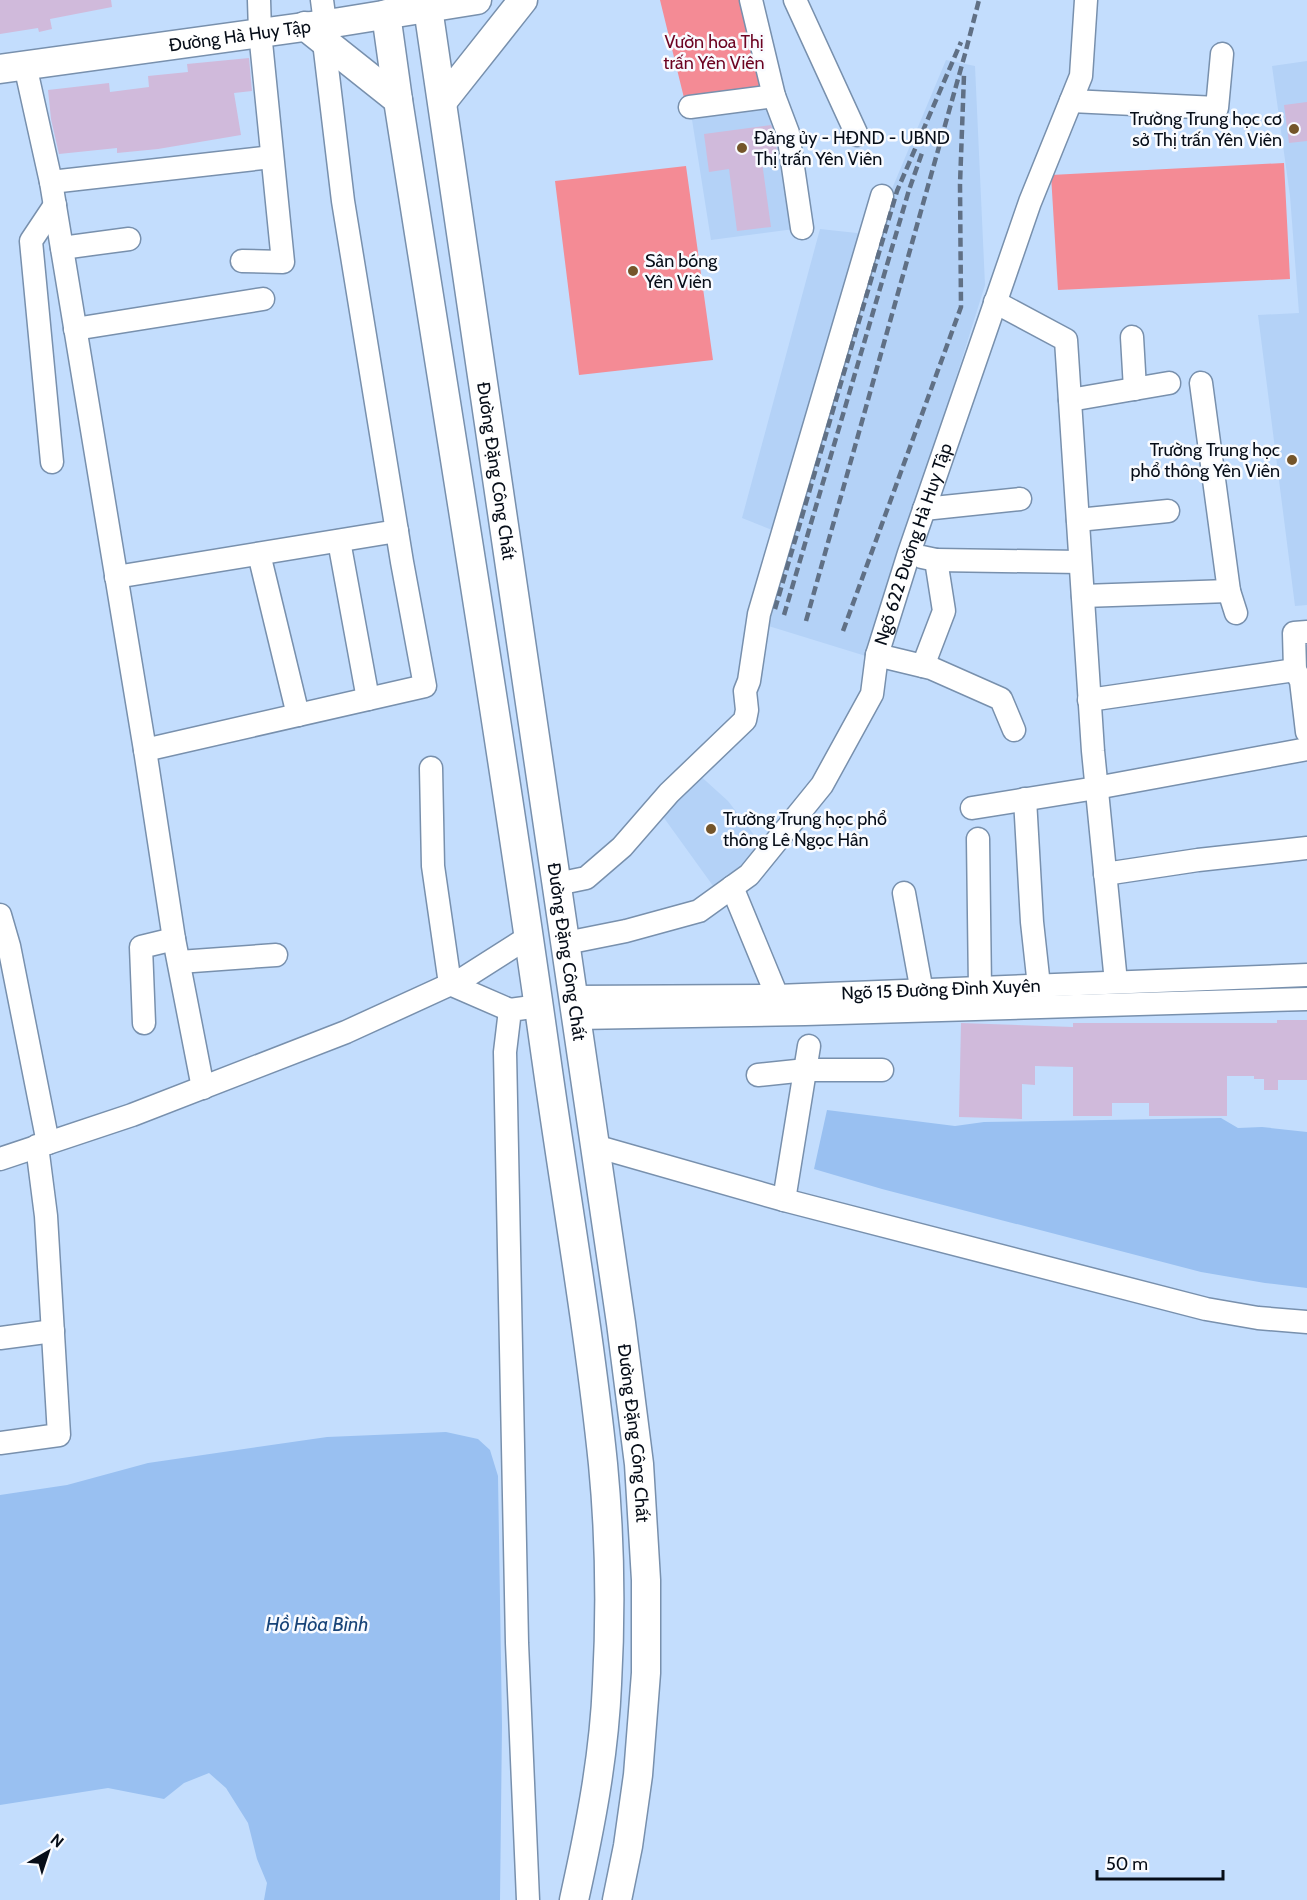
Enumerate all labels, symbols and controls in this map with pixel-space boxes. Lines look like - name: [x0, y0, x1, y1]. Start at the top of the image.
- street label: Đường Hà Huy Tập: [167, 15, 312, 57]
- park label: Vườn hoa Thị trấn Yên Viên: [663, 31, 765, 74]
- place label: Trường Trung học cơ sở Thị trấn Yên Viên: [1130, 108, 1282, 151]
- marker: Trường Trung học cơ sở Thị trấn Yên Viên: [1287, 122, 1301, 136]
- place label: Đảng ủy - HĐND - UBND Thị trấn Yên Viên: [754, 127, 950, 170]
- marker: Đảng ủy - HĐND - UBND Thị trấn Yên Viên: [735, 141, 749, 155]
- place label: Sân bóng Yên Viên: [644, 250, 718, 293]
- marker: Sân bóng Yên Viên: [626, 264, 640, 278]
- street label: Đường Đặng Công Chất: [472, 381, 520, 562]
- place label: Trường Trung học phổ thông Yên Viên: [1131, 439, 1280, 482]
- street label: Ngõ 622 Đường Hà Huy Tập: [870, 440, 957, 648]
- marker: Trường Trung học phổ thông Yên Viên: [1285, 453, 1299, 467]
- place label: Trường Trung học phổ thông Lê Ngọc Hân: [723, 808, 887, 851]
- marker: Trường Trung học phổ thông Lê Ngọc Hân: [704, 822, 718, 836]
- street label: Đường Đặng Công Chất: [543, 861, 590, 1042]
- street label: Ngõ 15 Đường Đình Xuyên: [841, 975, 1041, 1004]
- street label: Đường Đặng Công Chất: [613, 1343, 654, 1523]
- water label: Hồ Hòa Bình: [266, 1612, 368, 1636]
- north arrow: [18, 1822, 78, 1882]
- text: N: [47, 1830, 67, 1852]
- scale bar: [1097, 1843, 1223, 1881]
- text: 50 m: [1106, 1853, 1148, 1875]

